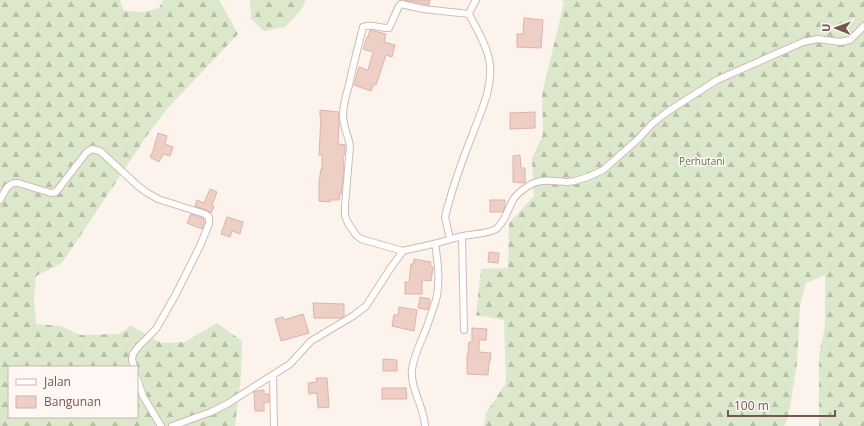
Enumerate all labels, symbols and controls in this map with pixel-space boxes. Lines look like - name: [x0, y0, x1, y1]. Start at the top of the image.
- north arrow: [816, 8, 856, 48]
- text: U: [818, 24, 833, 32]
- park label: Perhutani: [679, 154, 725, 168]
- legend: [8, 366, 138, 418]
- text: Jalan: [43, 373, 71, 390]
- scale bar: [728, 392, 835, 418]
- text: Bangunan: [44, 393, 101, 410]
- text: 100 m: [734, 397, 769, 414]

